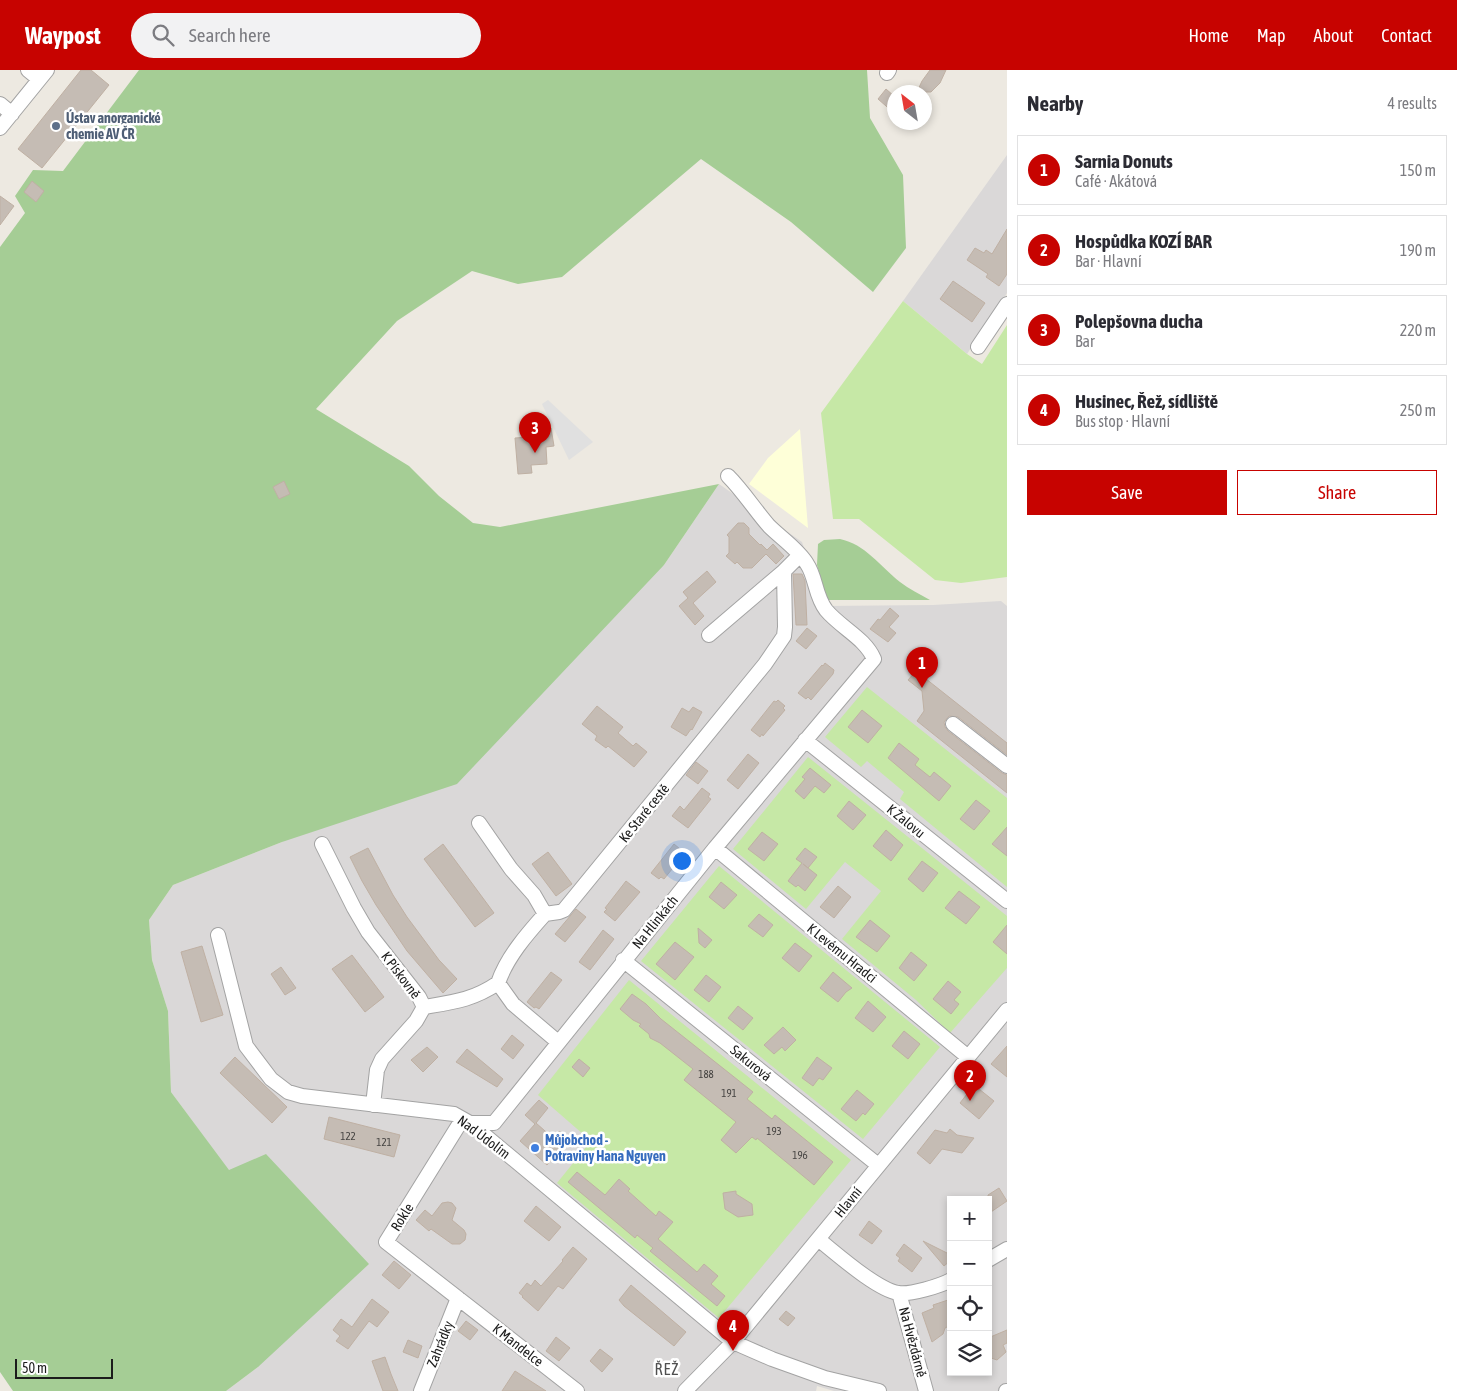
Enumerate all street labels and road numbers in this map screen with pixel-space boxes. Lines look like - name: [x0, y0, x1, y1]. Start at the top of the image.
- street label: Ke Staré cestě: [616, 781, 672, 845]
- street label: K Žalovu: [884, 801, 928, 841]
- street label: Na Hlinkách: [629, 892, 681, 952]
- street label: K Levému Hradci: [804, 920, 880, 986]
- street label: K Pískovně: [378, 948, 424, 1002]
- street label: Sakurová: [727, 1042, 775, 1084]
- street label: Nad Údolím: [455, 1112, 513, 1162]
- street label: Hlavní: [831, 1184, 865, 1220]
- street label: Rokle: [387, 1200, 417, 1234]
- street label: Na Hvězdárně: [896, 1305, 930, 1379]
- street label: Zahrádky: [423, 1318, 457, 1369]
- street label: K Mandelce: [490, 1320, 546, 1370]

